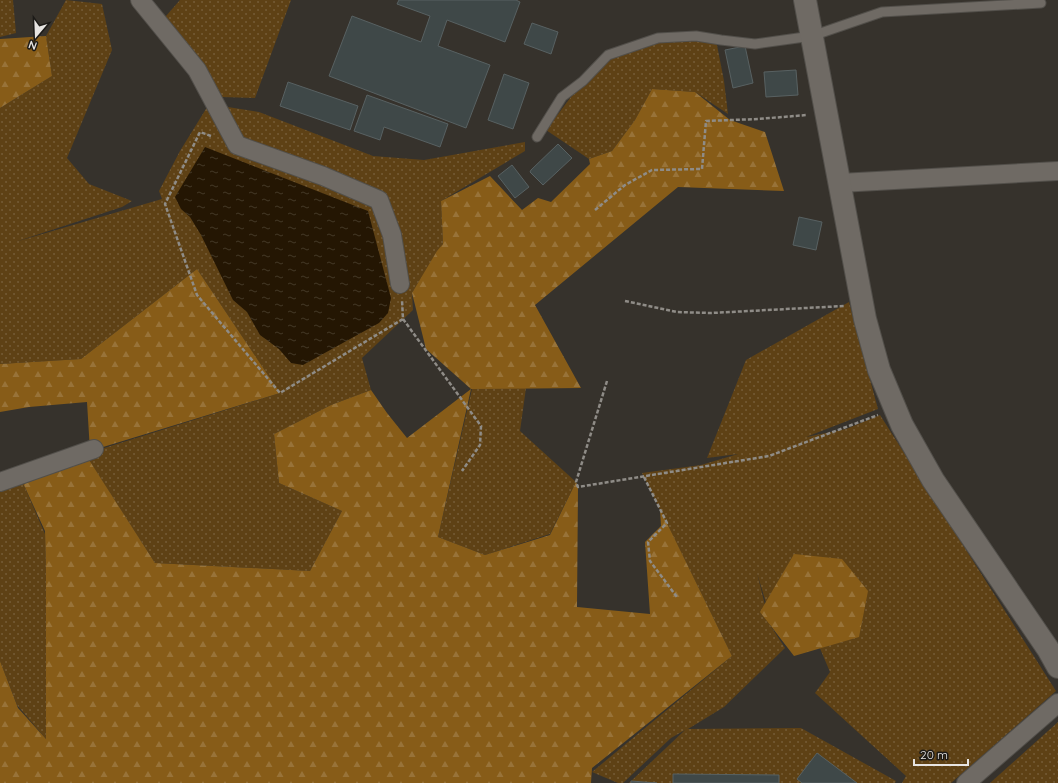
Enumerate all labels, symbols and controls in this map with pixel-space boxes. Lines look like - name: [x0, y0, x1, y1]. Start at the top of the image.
- north arrow: [16, 16, 56, 56]
- text: N: [27, 38, 39, 53]
- scale bar: [914, 741, 968, 767]
- text: 20 m: [920, 747, 948, 762]

